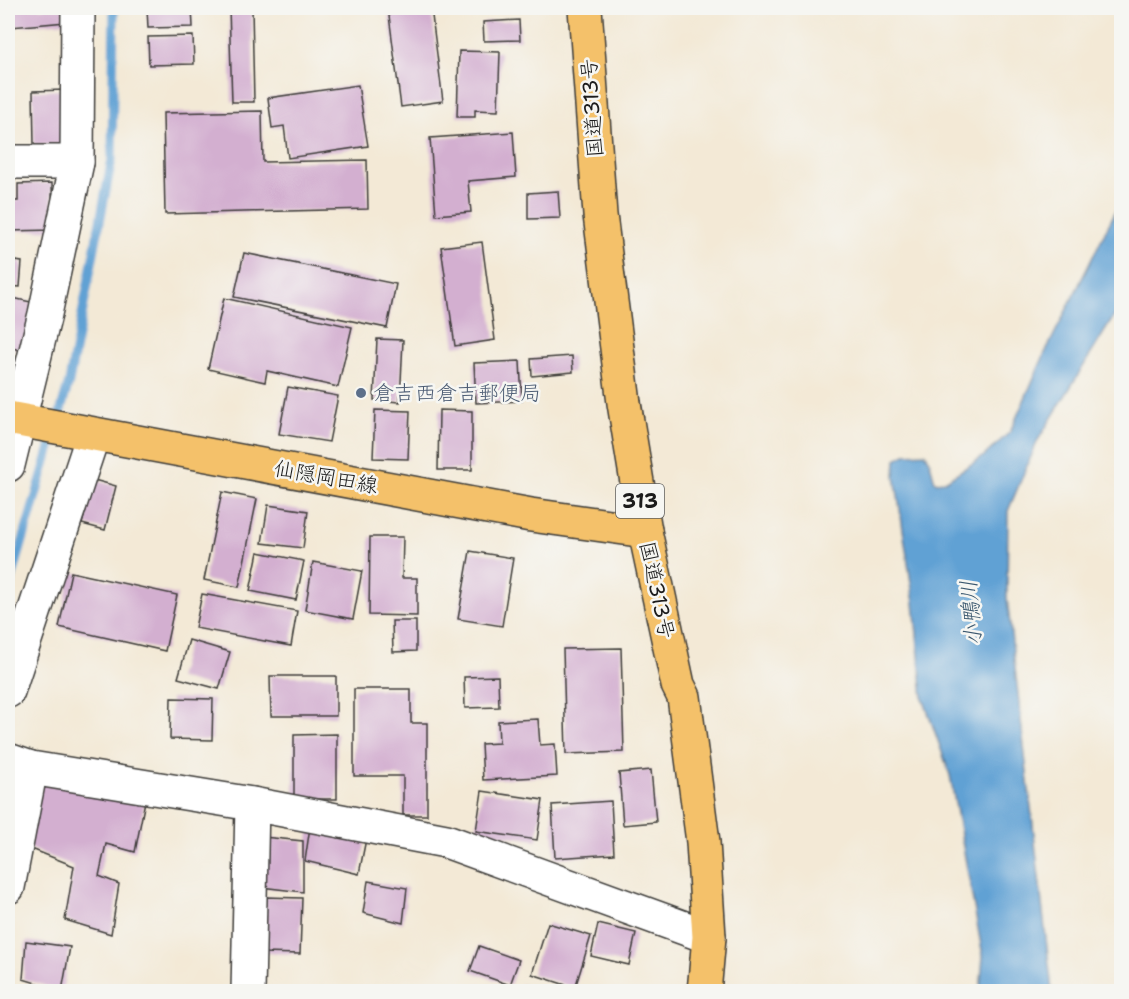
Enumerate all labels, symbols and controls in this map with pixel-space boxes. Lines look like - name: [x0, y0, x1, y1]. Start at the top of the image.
- street label: 国道313号: [575, 58, 609, 158]
- place label: 倉吉西倉吉郵便局: [373, 379, 541, 407]
- marker: 倉吉西倉吉郵便局: [354, 386, 368, 400]
- street label: 仙隠岡田線: [272, 454, 380, 500]
- road number: 313: [616, 484, 664, 518]
- street label: 国道313号: [633, 539, 681, 641]
- water label: 小鴨川: [954, 579, 988, 647]

